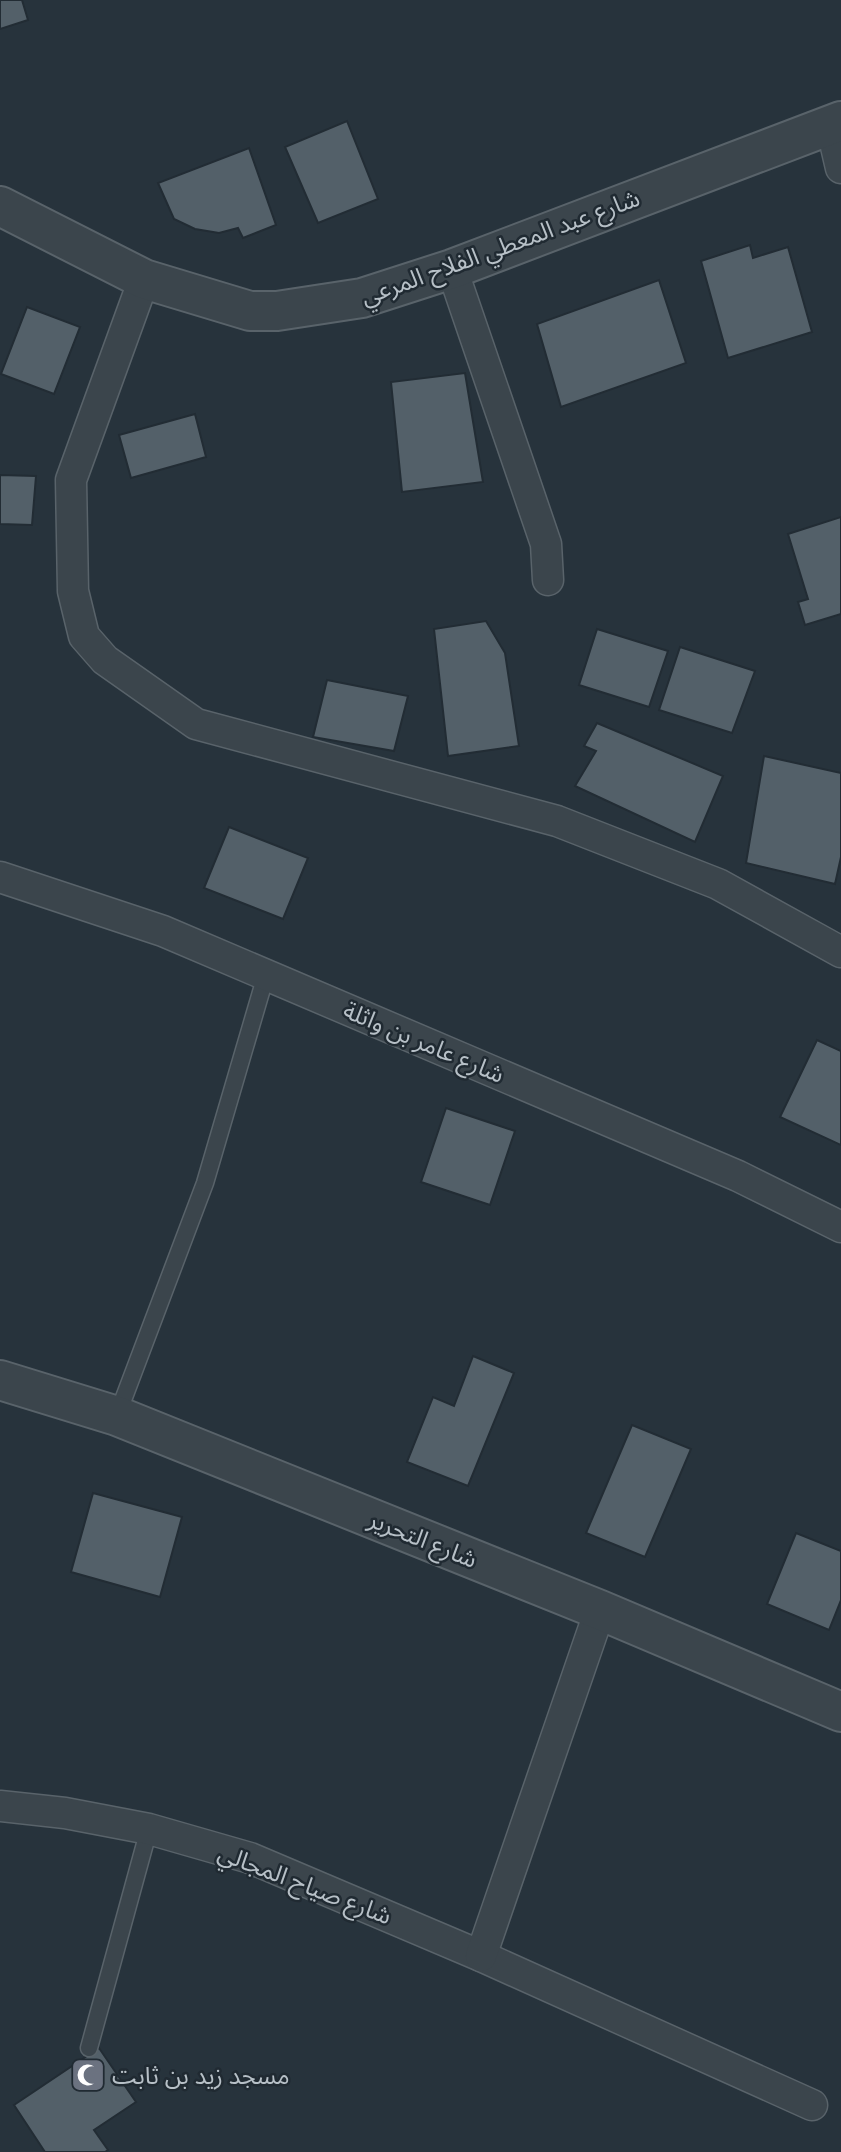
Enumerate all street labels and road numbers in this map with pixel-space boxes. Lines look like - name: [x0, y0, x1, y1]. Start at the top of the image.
- street label: شارع عبد المعطي الفلاح المرعي: [357, 183, 645, 315]
- street label: شارع عامر بن واثلة: [338, 995, 509, 1092]
- street label: شارع التحرير: [362, 1504, 481, 1577]
- street label: شارع صياح المجالي: [212, 1838, 396, 1935]

